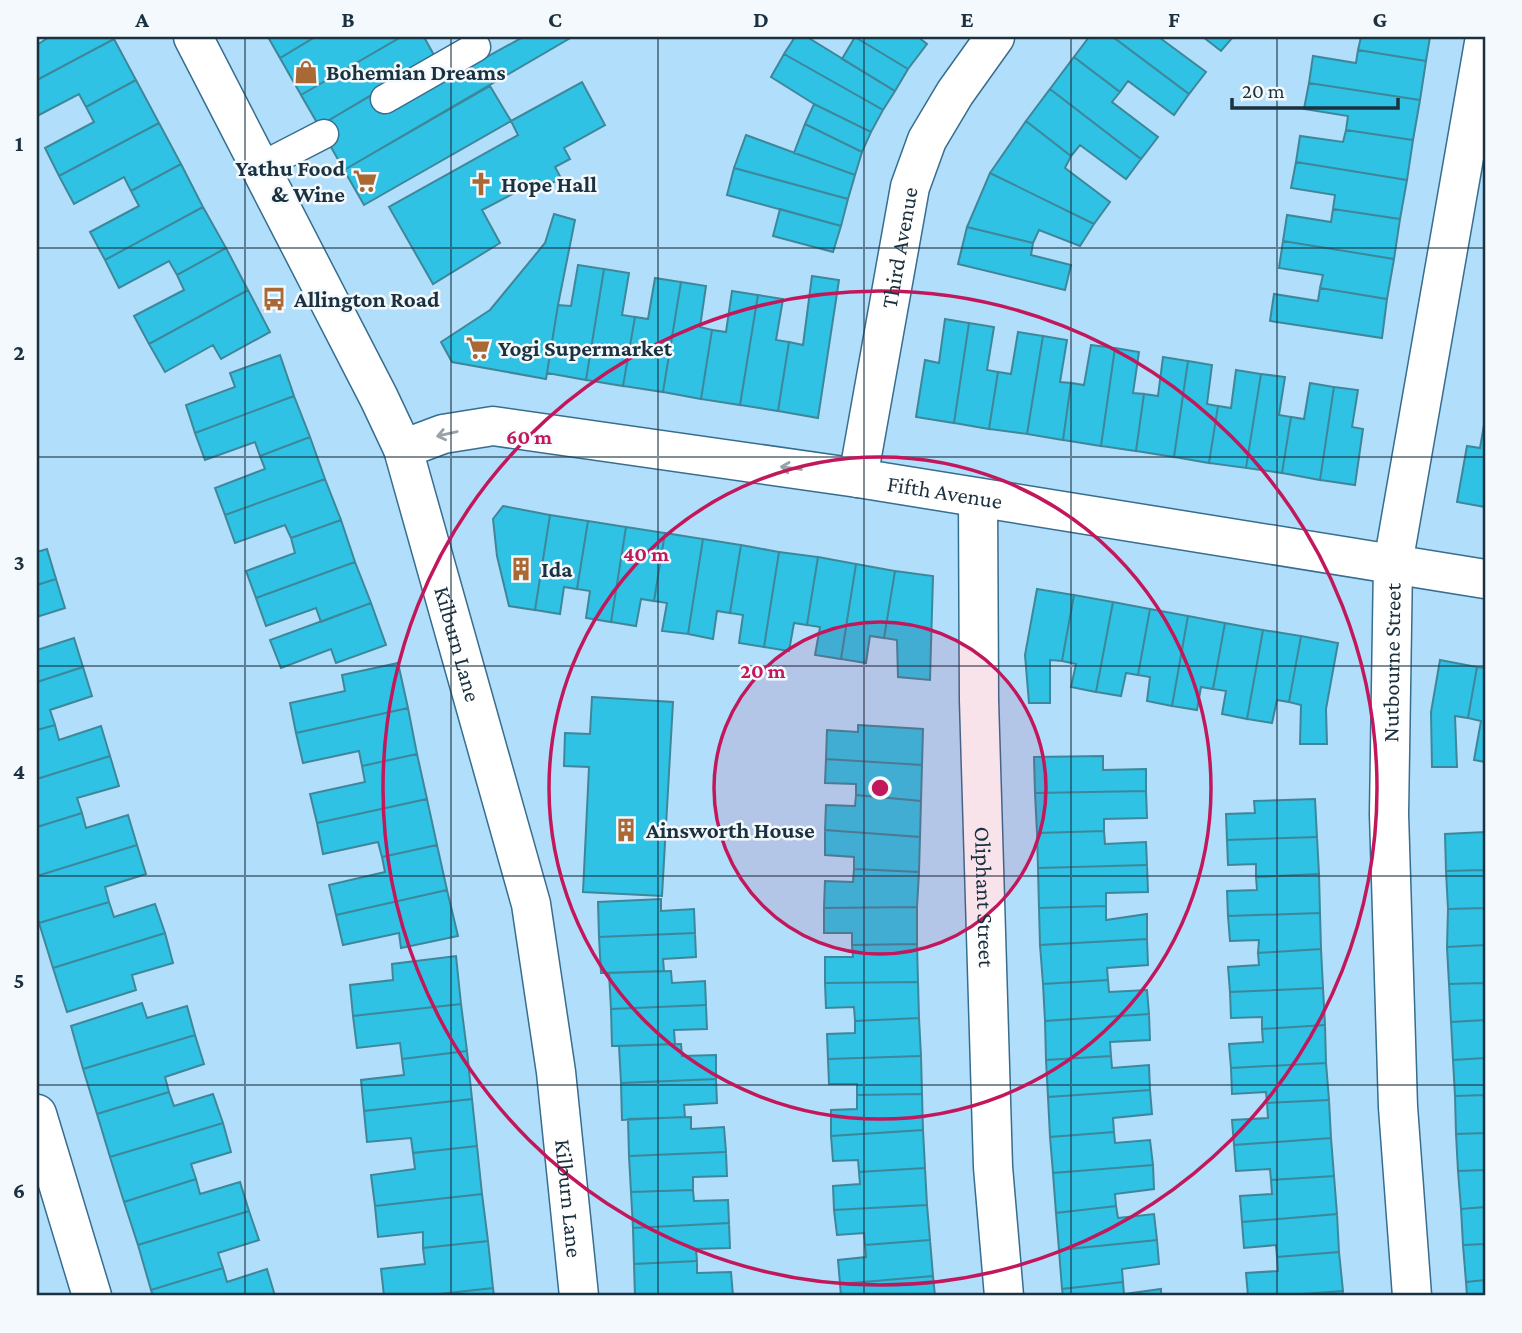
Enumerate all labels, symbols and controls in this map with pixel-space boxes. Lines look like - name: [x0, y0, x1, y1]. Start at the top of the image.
- text: A: [134, 6, 149, 32]
- text: B: [341, 6, 355, 32]
- text: C: [548, 6, 562, 32]
- text: D: [753, 6, 769, 32]
- text: E: [960, 6, 974, 32]
- text: F: [1168, 6, 1180, 32]
- text: G: [1373, 6, 1388, 32]
- shop icon: Bohemian Dreams: [292, 58, 320, 86]
- place label: Bohemian Dreams: [326, 59, 506, 85]
- scale bar: [1232, 66, 1398, 110]
- text: 20 m: [1242, 79, 1285, 103]
- text: 1: [15, 130, 24, 156]
- place label: Yathu Food & Wine: [235, 155, 345, 207]
- supermarket icon: Yathu Food & Wine: [351, 167, 379, 195]
- church icon: Hope Hall: [467, 170, 495, 198]
- place label: Hope Hall: [501, 171, 597, 197]
- street label: Third Avenue: [876, 185, 923, 310]
- bus stop icon: Allington Road: [260, 285, 288, 313]
- place label: Allington Road: [293, 286, 440, 312]
- supermarket icon: Yogi Supermarket: [464, 334, 492, 362]
- place label: Yogi Supermarket: [498, 335, 673, 361]
- text: 2: [13, 339, 25, 365]
- text: 60 m: [506, 425, 552, 449]
- one-way arrow: [437, 429, 459, 442]
- one-way arrow: [780, 462, 803, 475]
- street label: Fifth Avenue: [885, 470, 1004, 514]
- text: 40 m: [623, 542, 669, 566]
- text: 3: [13, 549, 25, 575]
- building icon: Ida: [507, 555, 535, 583]
- place label: Ida: [541, 556, 573, 582]
- street label: Nutbourne Street: [1377, 582, 1406, 743]
- street label: Kilburn Lane: [429, 583, 486, 705]
- text: 20 m: [740, 659, 786, 683]
- text: 4: [13, 758, 25, 784]
- centre of rings: [868, 776, 892, 800]
- building icon: Ainsworth House: [612, 816, 640, 844]
- place label: Ainsworth House: [645, 817, 815, 843]
- street label: Oliphant Street: [970, 826, 1000, 968]
- text: 5: [13, 967, 25, 993]
- street label: Kilburn Lane: [550, 1138, 588, 1259]
- text: 6: [13, 1177, 25, 1203]

